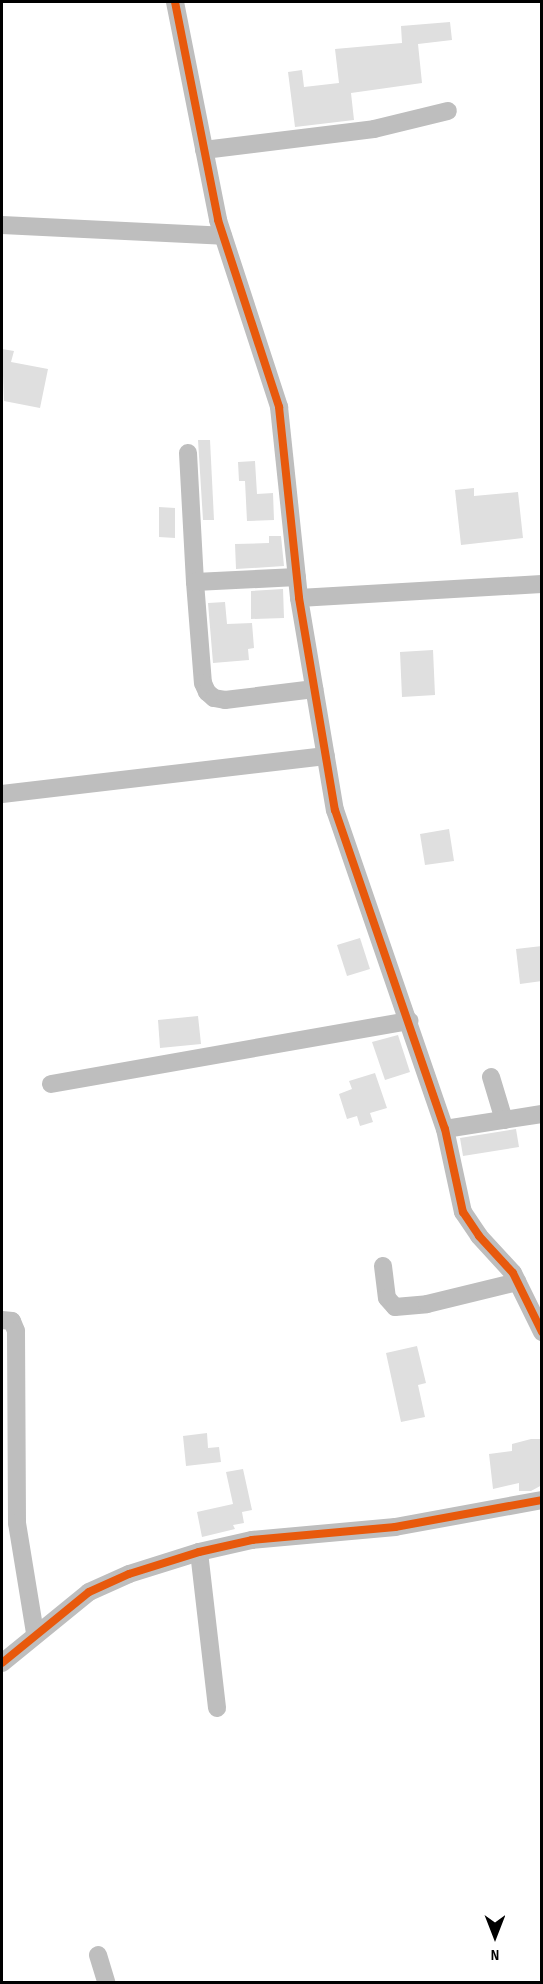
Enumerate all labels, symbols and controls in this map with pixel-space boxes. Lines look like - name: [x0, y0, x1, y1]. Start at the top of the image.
- north arrow: [465, 1906, 525, 1966]
- text: N: [491, 1945, 499, 1964]

